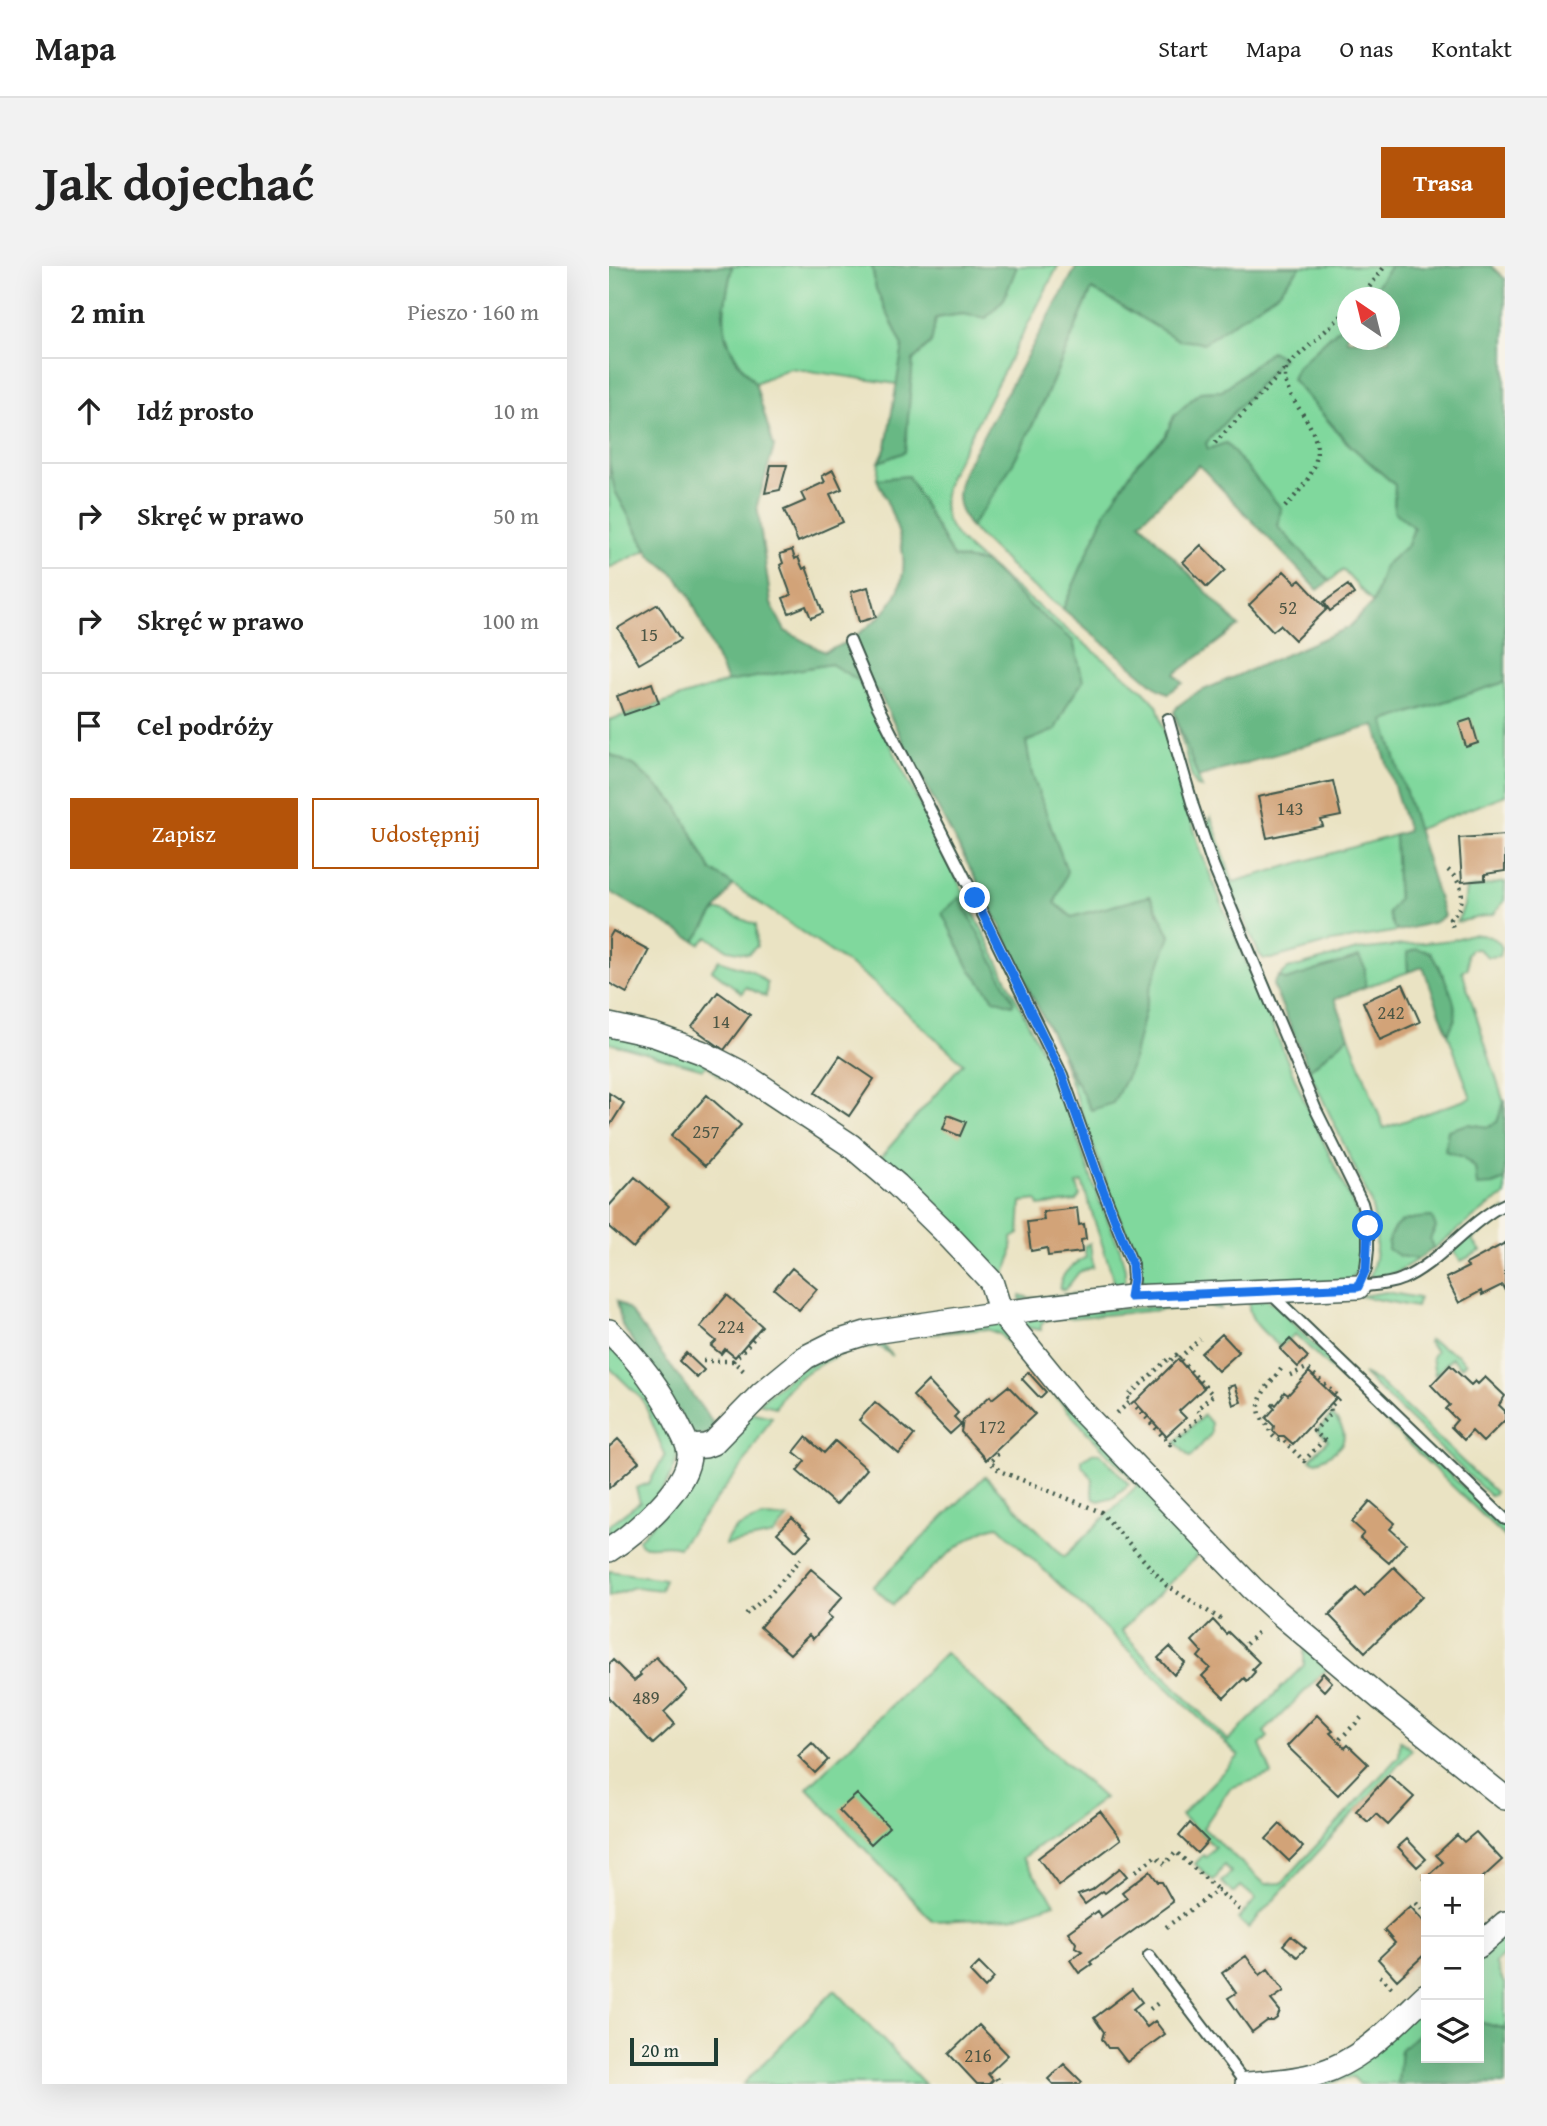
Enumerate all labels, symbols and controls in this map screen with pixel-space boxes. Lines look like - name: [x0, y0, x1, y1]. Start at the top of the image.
- text: Mapa: [35, 24, 116, 72]
- text: Start: [1158, 31, 1208, 66]
- text: Mapa: [1246, 31, 1301, 66]
- text: O nas: [1339, 31, 1394, 66]
- text: Kontakt: [1432, 31, 1512, 66]
- text: Jak dojechać: [42, 146, 314, 218]
- button: Trasa: [1381, 147, 1505, 218]
- north arrow: [1337, 287, 1400, 350]
- text: 2 min: [70, 290, 145, 334]
- text: Pieszo · 160 m: [407, 295, 539, 328]
- text: Idź prosto: [137, 391, 254, 430]
- icon: ahead: [70, 392, 108, 430]
- text: 10 m: [493, 394, 539, 427]
- text: Skręć w prawo: [137, 496, 304, 535]
- icon: right: [70, 497, 108, 535]
- text: 50 m: [493, 499, 539, 532]
- house number: 52: [1279, 593, 1297, 621]
- text: Skręć w prawo: [137, 601, 304, 640]
- icon: right: [70, 602, 108, 640]
- text: 100 m: [482, 604, 539, 637]
- house number: 15: [640, 620, 658, 648]
- text: Cel podróży: [137, 706, 273, 745]
- icon: arrive: [70, 707, 108, 745]
- house number: 143: [1276, 794, 1304, 822]
- button: Zapisz: [70, 798, 298, 869]
- button: Udostępnij: [312, 798, 539, 869]
- route end: [959, 882, 990, 913]
- house number: 242: [1377, 998, 1405, 1026]
- house number: 14: [712, 1007, 730, 1035]
- house number: 257: [692, 1117, 720, 1145]
- route start: [1352, 1210, 1383, 1241]
- house number: 224: [717, 1312, 745, 1340]
- house number: 172: [978, 1412, 1006, 1440]
- house number: 489: [632, 1683, 660, 1711]
- map controls: [1421, 1874, 1484, 2063]
- button: +: [1421, 1874, 1484, 1937]
- button: −: [1421, 1937, 1484, 2000]
- button: layers: [1421, 2000, 1484, 2063]
- scale bar: [630, 2035, 717, 2067]
- text: 20 m: [641, 2036, 679, 2064]
- house number: 216: [964, 2041, 992, 2069]

